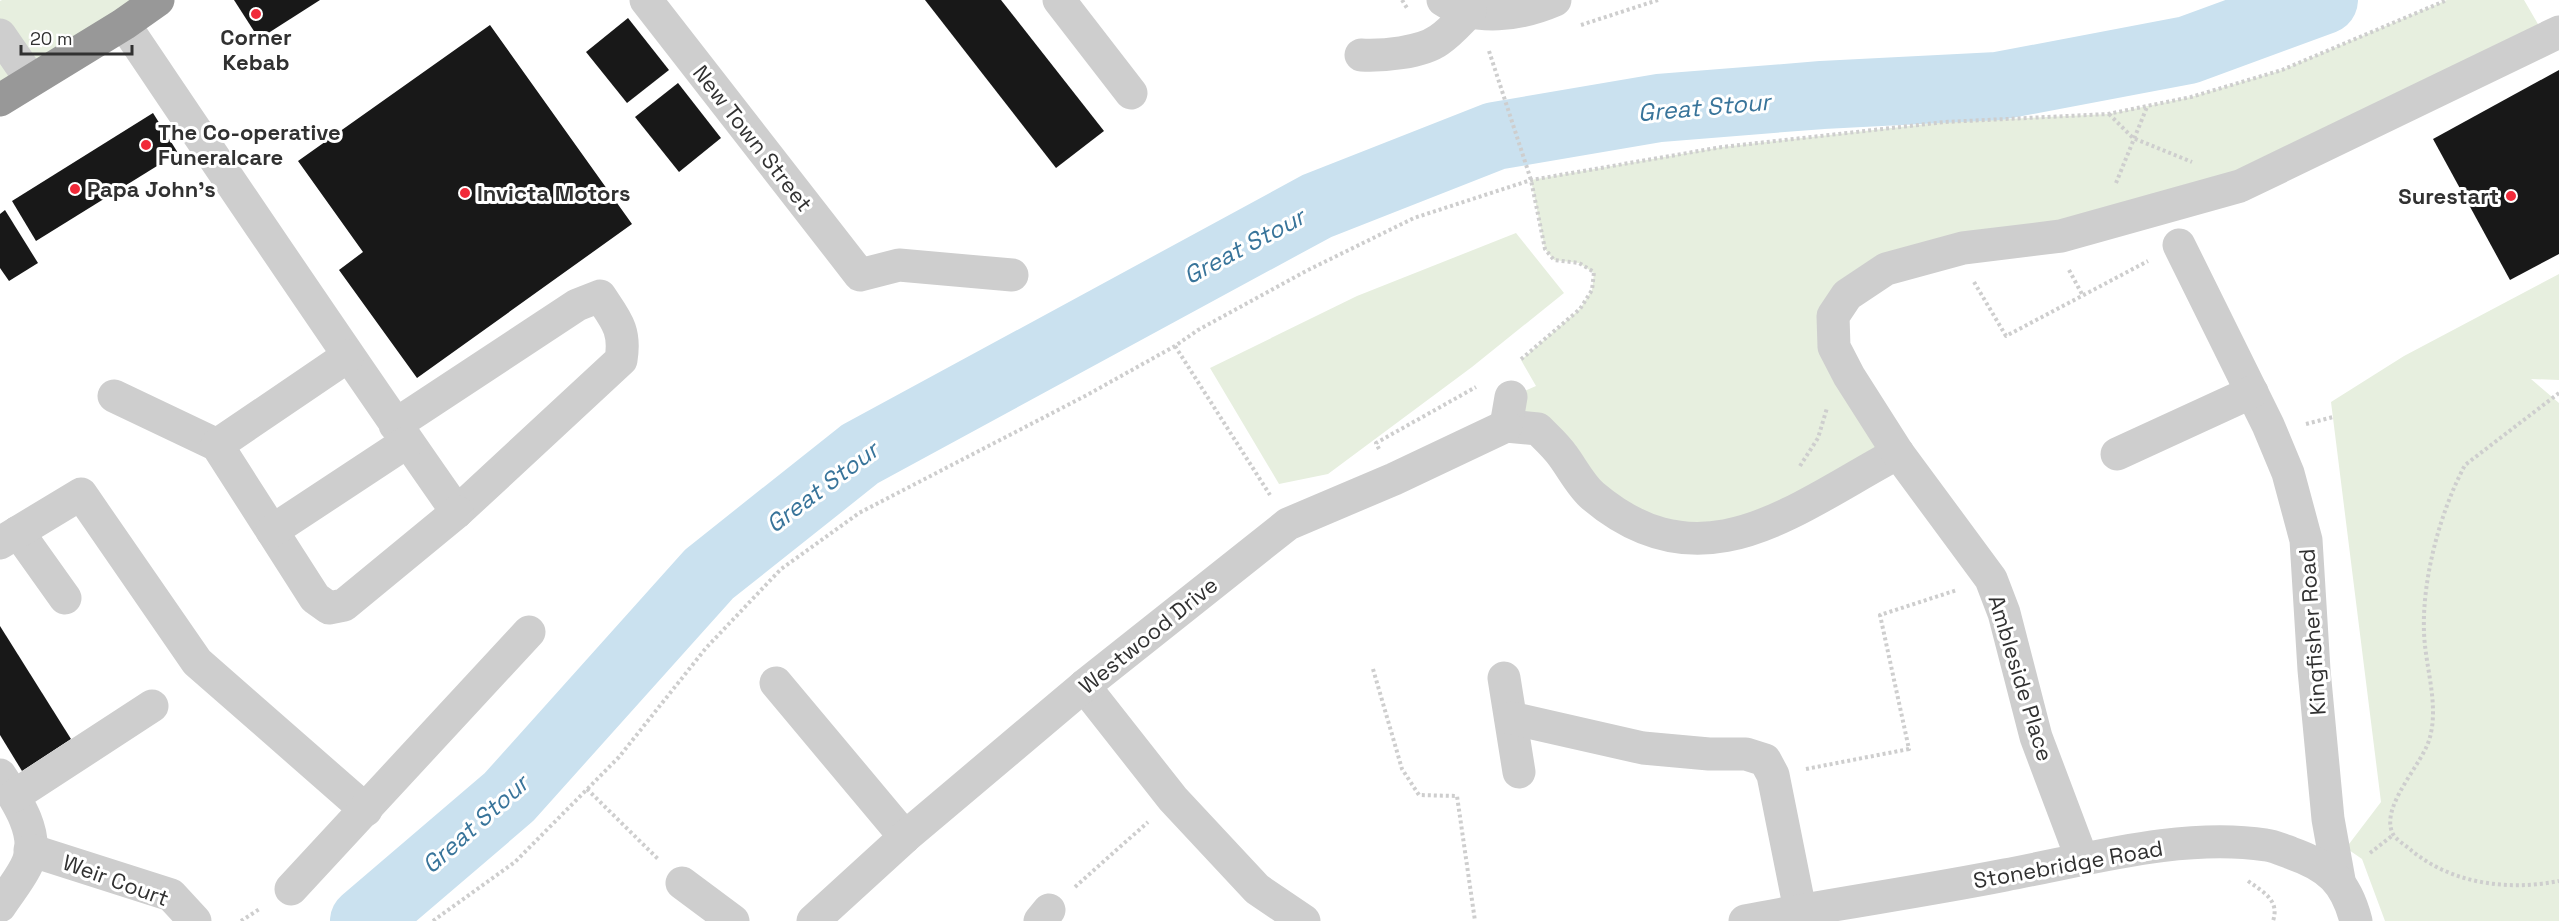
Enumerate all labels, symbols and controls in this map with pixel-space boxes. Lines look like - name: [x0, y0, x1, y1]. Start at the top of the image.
- marker: Corner Kebab: [249, 7, 263, 21]
- scale bar: [21, 18, 132, 56]
- place label: Corner Kebab: [220, 23, 292, 76]
- text: 20 m: [30, 27, 73, 50]
- street label: New Town Street: [687, 59, 819, 217]
- water label: Great Stour: [1637, 86, 1774, 128]
- place label: The Co-operative Funeralcare: [158, 118, 341, 171]
- marker: The Co-operative Funeralcare: [139, 138, 153, 152]
- place label: Papa John's: [87, 175, 216, 203]
- place label: Invicta Motors: [477, 179, 630, 207]
- marker: Papa John's: [68, 182, 82, 196]
- place label: Surestart: [2398, 182, 2499, 210]
- marker: Invicta Motors: [458, 186, 472, 200]
- marker: Surestart: [2504, 189, 2518, 203]
- water label: Great Stour: [1178, 200, 1313, 291]
- water label: Great Stour: [760, 433, 887, 539]
- street label: Kingfisher Road: [2292, 548, 2332, 716]
- street label: Westwood Drive: [1073, 570, 1223, 700]
- street label: Ambleside Place: [1982, 592, 2060, 764]
- water label: Great Stour: [415, 766, 537, 880]
- street label: Stonebridge Road: [1971, 834, 2165, 894]
- street label: Weir Court: [59, 848, 173, 912]

